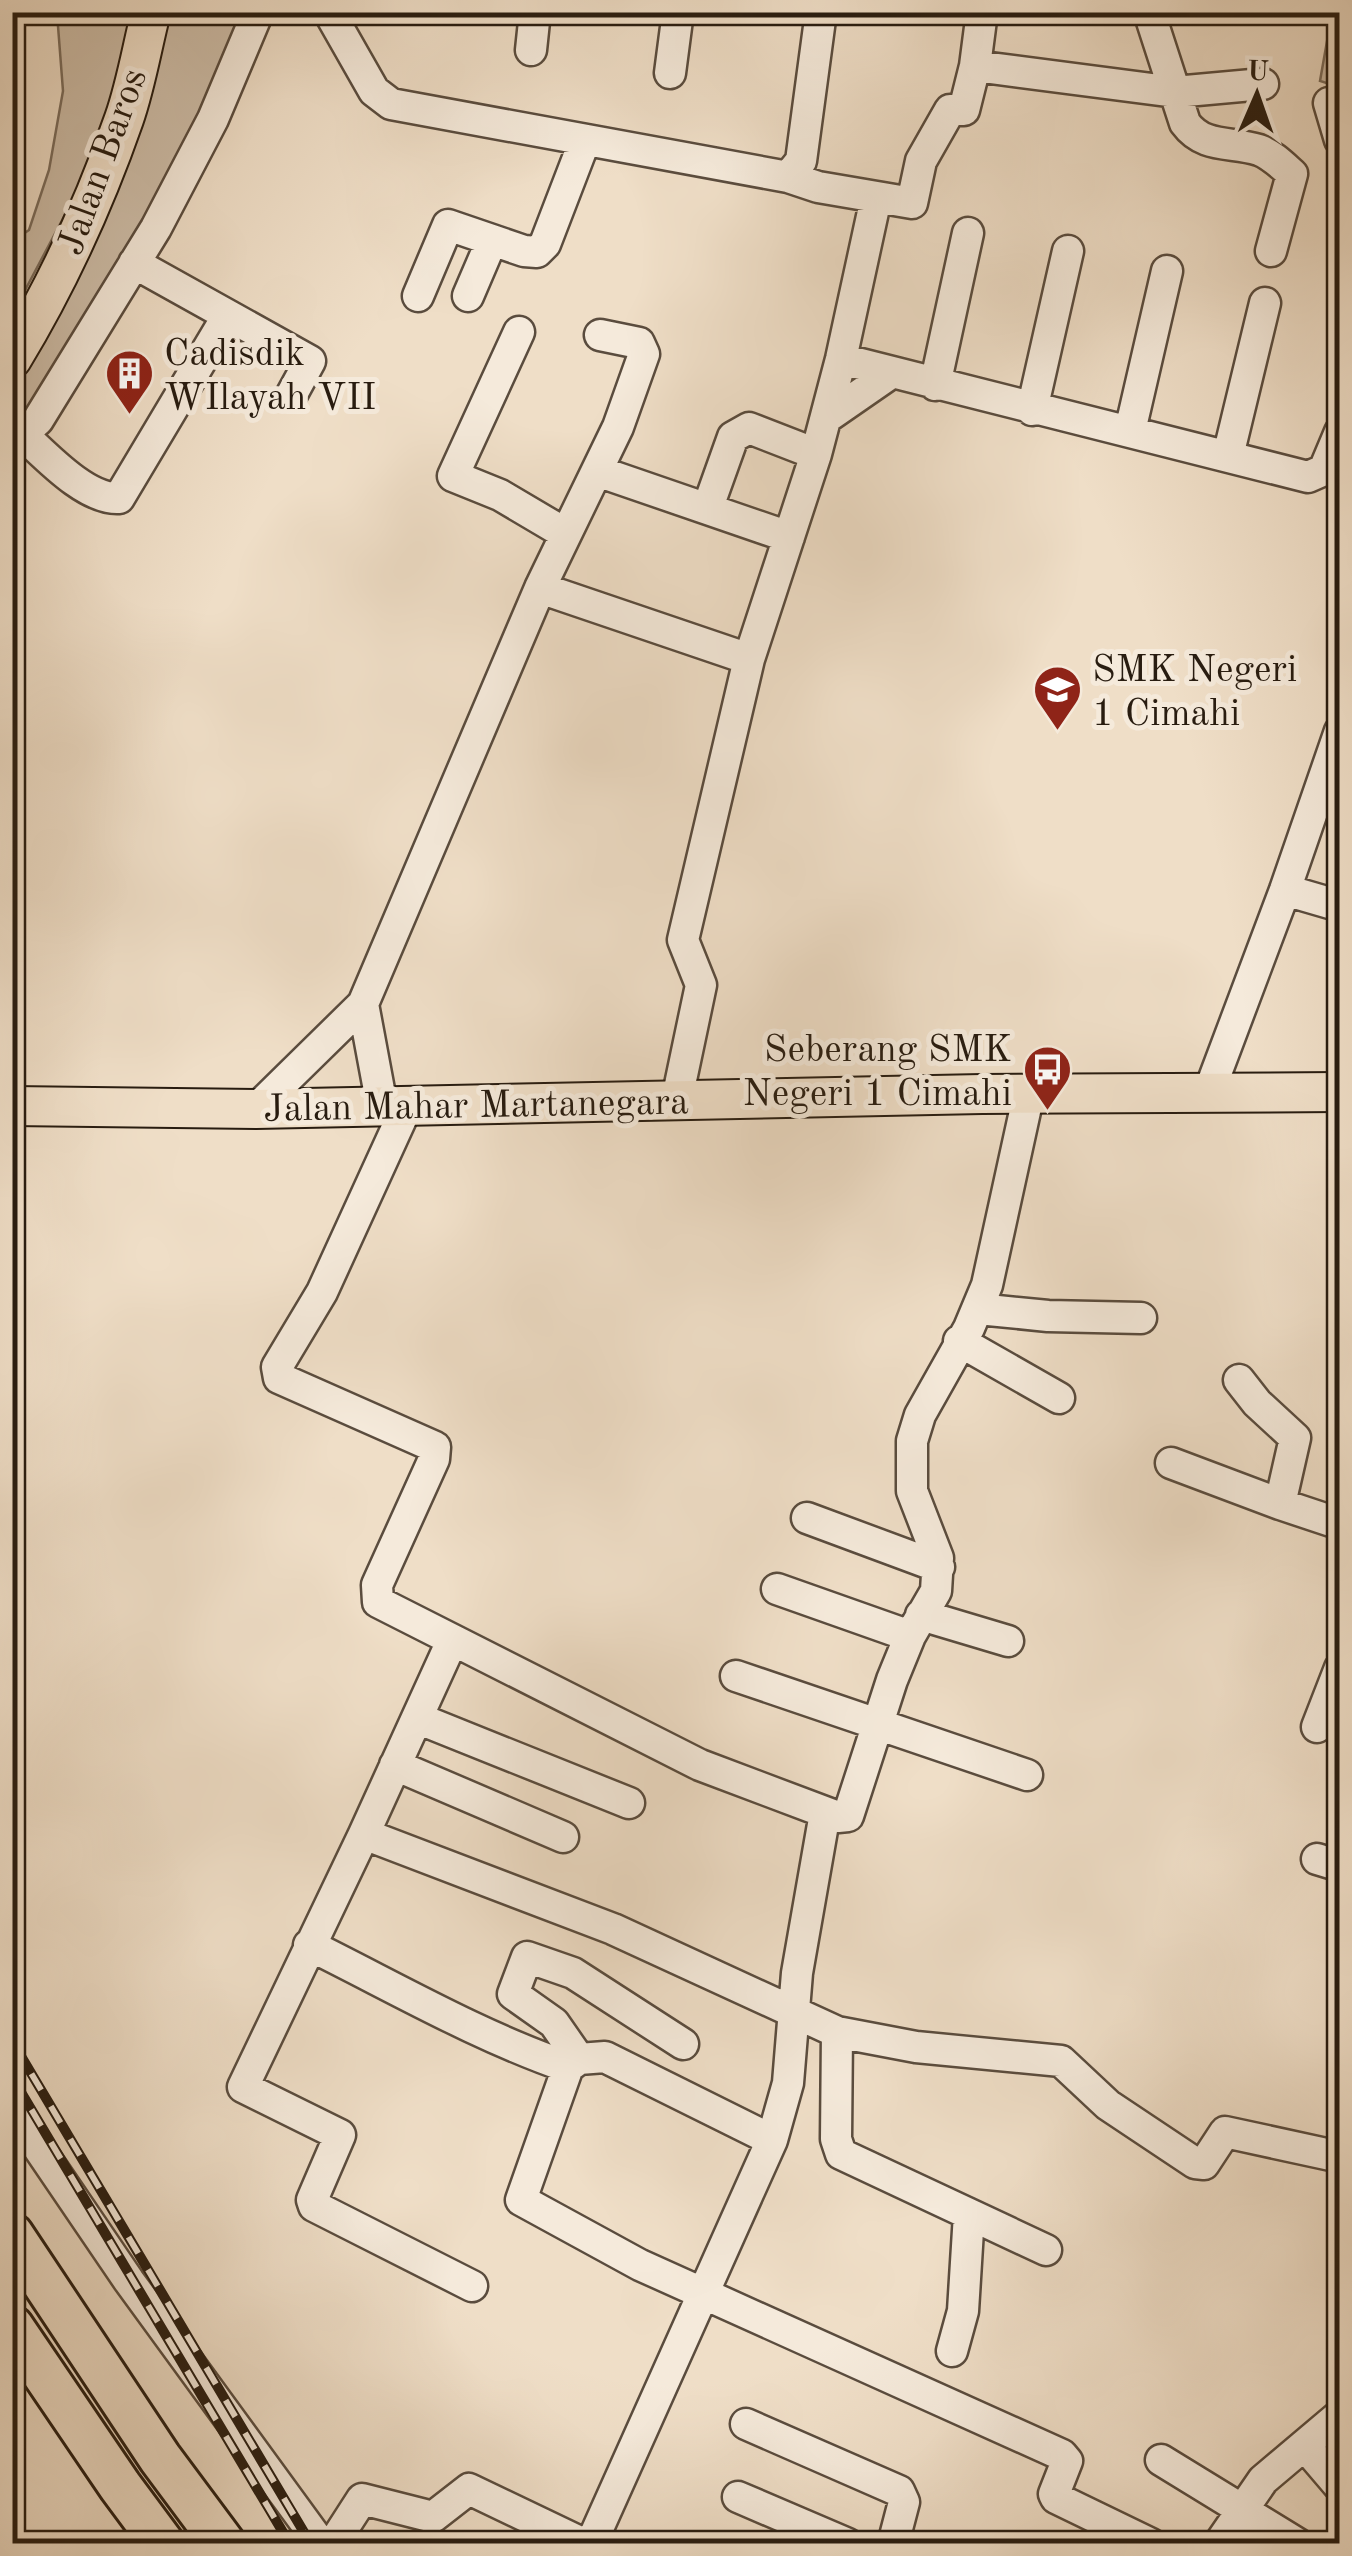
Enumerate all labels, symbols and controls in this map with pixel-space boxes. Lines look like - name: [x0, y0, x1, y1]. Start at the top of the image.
- north arrow: [1207, 45, 1307, 145]
- text: U: [1246, 59, 1269, 87]
- street label: Jalan Baros: [53, 64, 155, 260]
- place label: Cadisdik WIlayah VII: [164, 336, 376, 418]
- building icon: Cadisdik WIlayah VII: [103, 348, 155, 416]
- place label: SMK Negeri 1 Cimahi: [1092, 652, 1297, 734]
- school or university icon: SMK Negeri 1 Cimahi: [1031, 664, 1083, 732]
- place label: Seberang SMK Negeri 1 Cimahi: [743, 1032, 1012, 1114]
- bus stop icon: Seberang SMK Negeri 1 Cimahi: [1021, 1044, 1073, 1112]
- street label: Jalan Mahar Martanegara: [263, 1084, 689, 1130]

